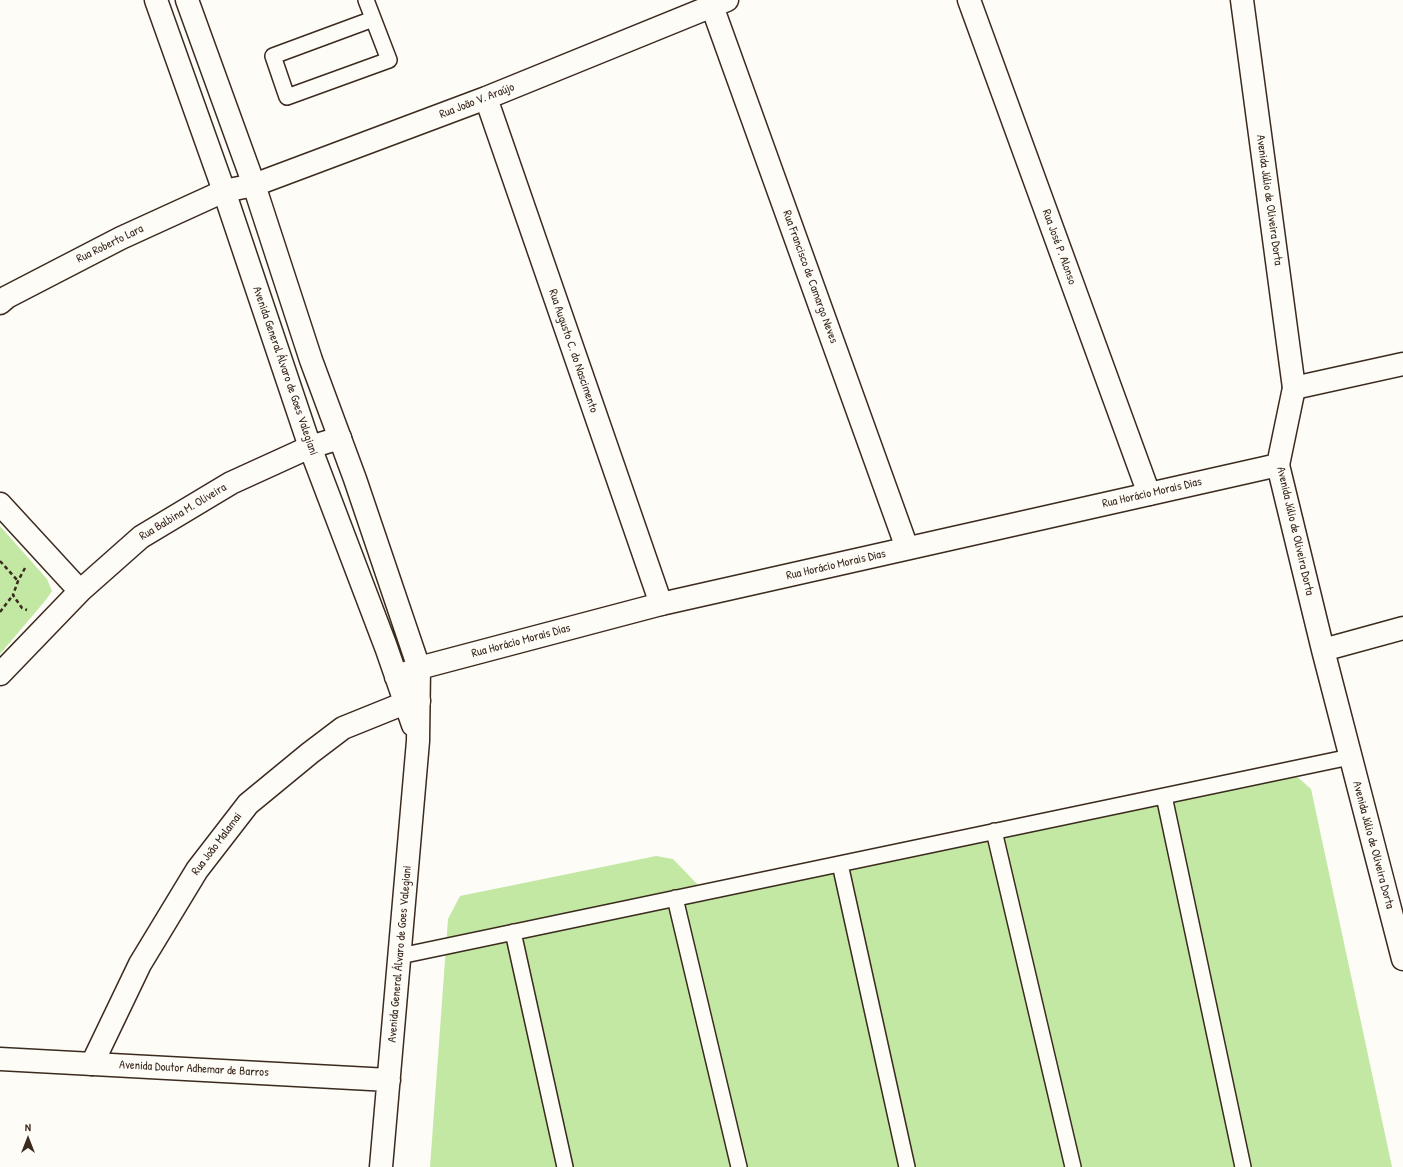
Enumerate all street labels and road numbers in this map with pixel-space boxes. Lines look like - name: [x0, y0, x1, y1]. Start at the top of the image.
- street label: Rua João V. Araújo: [438, 80, 516, 122]
- street label: Avenida Júlio de Oliveira Dorta: [1253, 134, 1285, 266]
- street label: Rua José P. Alonso: [1039, 207, 1079, 287]
- street label: Rua Francisco de Camargo Neves: [779, 209, 841, 345]
- street label: Rua Roberto Lara: [74, 222, 146, 266]
- street label: Avenida General Álvaro de Goes Valegiani: [249, 285, 321, 457]
- street label: Rua Augusto C. do Nascimento: [545, 287, 601, 415]
- street label: Avenida Júlio de Oliveira Dorta: [1273, 465, 1317, 597]
- street label: Rua Horácio Morais Dias: [1101, 475, 1203, 511]
- street label: Rua Balbina M. Oliveira: [137, 480, 229, 544]
- street label: Rua Horácio Morais Dias: [785, 547, 887, 583]
- street label: Rua Horácio Morais Dias: [470, 621, 572, 661]
- street label: Avenida Júlio de Oliveira Dorta: [1349, 780, 1397, 910]
- street label: Rua João Malamai: [189, 810, 245, 878]
- street label: Avenida General Álvaro de Goes Valegiani: [385, 865, 415, 1043]
- street label: Avenida Doutor Adhemar de Barros: [119, 1058, 269, 1080]

